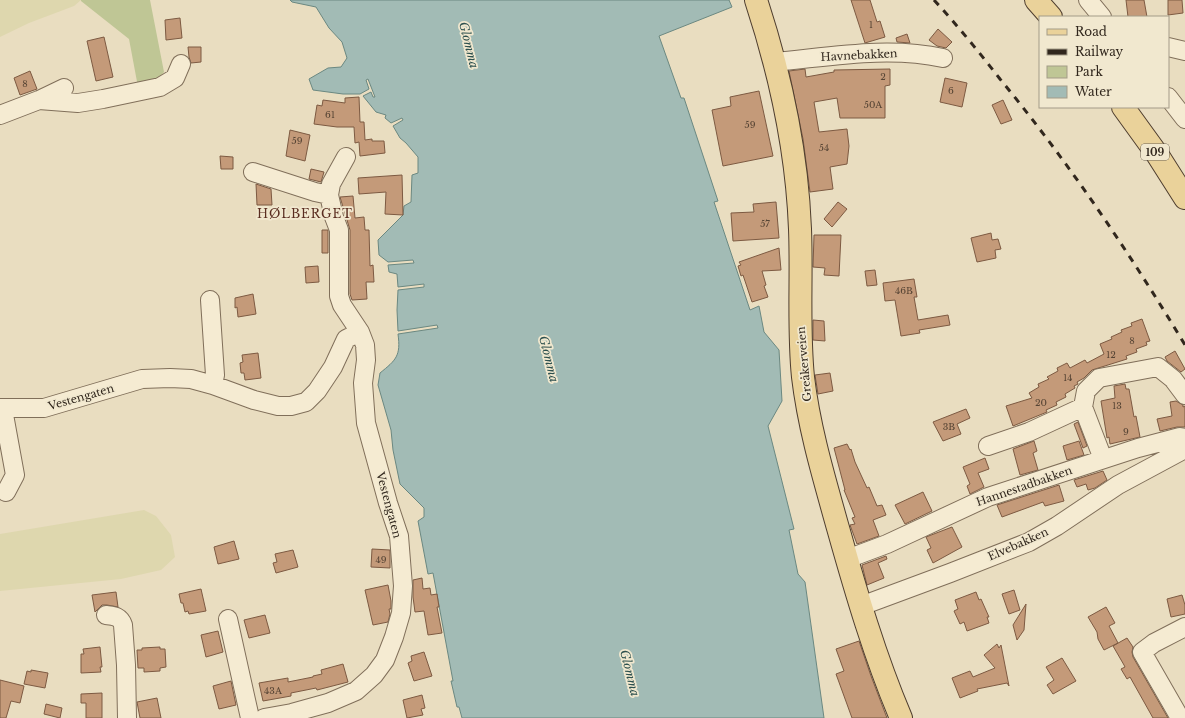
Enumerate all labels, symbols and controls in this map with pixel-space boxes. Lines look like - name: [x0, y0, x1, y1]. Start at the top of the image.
- legend: [1039, 16, 1169, 108]
- house number: 1: [869, 19, 873, 30]
- water label: Glomma: [456, 20, 482, 70]
- text: Road: [1075, 24, 1107, 39]
- text: Railway: [1075, 44, 1124, 59]
- street label: Havnebakken: [820, 46, 898, 64]
- text: Park: [1075, 64, 1103, 79]
- house number: 2: [880, 71, 886, 82]
- house number: 8: [22, 78, 28, 89]
- text: Water: [1074, 84, 1112, 99]
- house number: 6: [948, 85, 954, 96]
- house number: 50A: [864, 99, 883, 110]
- house number: 61: [325, 109, 335, 120]
- house number: 59: [745, 119, 756, 130]
- house number: 59: [292, 135, 303, 146]
- house number: 54: [819, 142, 829, 153]
- road number: 109: [1141, 144, 1169, 160]
- district label: HØLBERGET: [257, 206, 353, 221]
- house number: 57: [760, 218, 770, 229]
- house number: 46B: [895, 285, 913, 296]
- street label: Greåkerveien: [794, 325, 814, 402]
- water label: Glomma: [536, 334, 562, 384]
- house number: 8: [1129, 335, 1135, 346]
- house number: 12: [1106, 349, 1116, 360]
- house number: 14: [1063, 372, 1073, 383]
- street label: Vestengaten: [46, 381, 116, 413]
- house number: 20: [1035, 397, 1047, 408]
- house number: 13: [1112, 400, 1122, 411]
- house number: 3B: [943, 421, 955, 432]
- house number: 9: [1123, 426, 1129, 437]
- street label: Hannestadbakken: [974, 463, 1074, 509]
- street label: Vestengaten: [373, 469, 405, 540]
- street label: Elvebakken: [986, 524, 1051, 564]
- house number: 49: [375, 554, 387, 565]
- water label: Glomma: [617, 648, 643, 698]
- house number: 43A: [264, 685, 283, 696]

